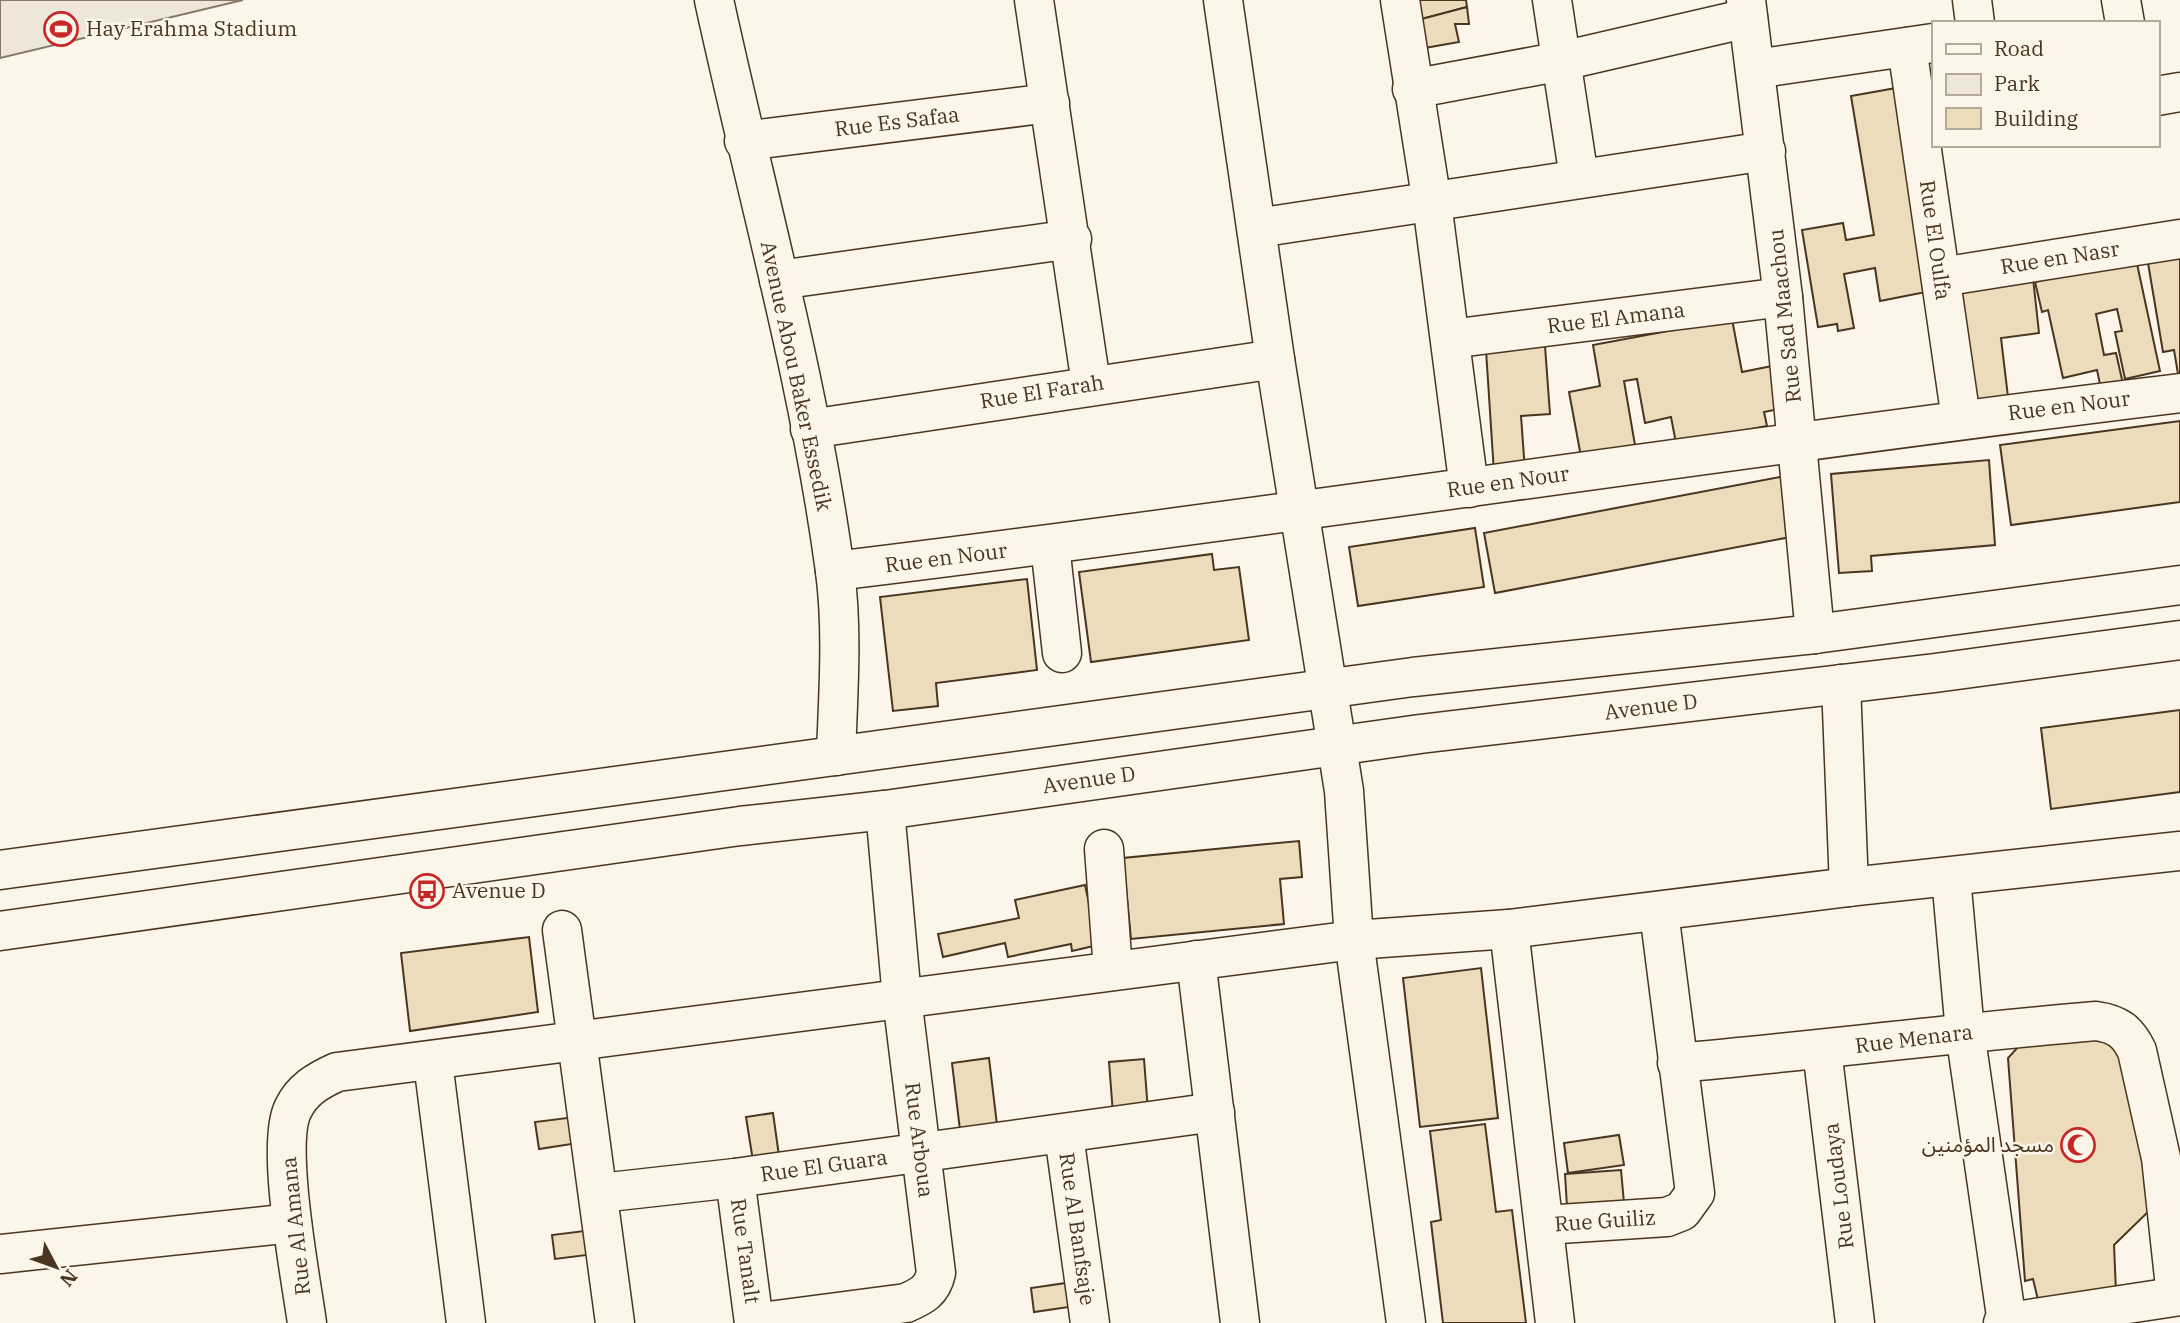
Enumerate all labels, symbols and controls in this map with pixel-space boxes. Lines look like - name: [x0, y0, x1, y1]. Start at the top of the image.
- sports icon: Hay Erahma Stadium: [42, 10, 80, 48]
- place label: Hay Erahma Stadium: [86, 14, 297, 42]
- legend: [1932, 21, 2159, 147]
- text: Road: [1994, 34, 2044, 62]
- text: Park: [1994, 69, 2041, 97]
- street label: Rue Es Safaa: [833, 99, 961, 143]
- text: Building: [1994, 104, 2079, 132]
- street label: Rue El Oulfa: [1914, 178, 1958, 302]
- street label: Rue Sad Maachou: [1761, 228, 1807, 404]
- street label: Rue en Nasr: [1998, 234, 2122, 280]
- street label: Avenue Abou Baker Essedik: [755, 238, 839, 514]
- street label: Rue El Amana: [1545, 295, 1686, 339]
- street label: Rue El Farah: [978, 367, 1106, 415]
- street label: Rue en Nour: [2006, 384, 2132, 426]
- street label: Rue en Nour: [1445, 458, 1571, 503]
- street label: Rue en Nour: [883, 536, 1009, 578]
- street label: Avenue D: [1603, 686, 1699, 726]
- street label: Avenue D: [1041, 759, 1137, 799]
- bus stop icon: Avenue D: [408, 872, 446, 910]
- place label: Avenue D: [452, 876, 546, 904]
- street label: Rue Menara: [1853, 1017, 1974, 1059]
- street label: Rue Arboua: [899, 1081, 941, 1199]
- street label: Rue Loudaya: [1816, 1121, 1860, 1251]
- mosque icon: مسجد المؤمنين: [2059, 1126, 2097, 1164]
- place label: مسجد المؤمنين: [1922, 1130, 2054, 1158]
- street label: Rue El Guara: [758, 1142, 889, 1188]
- street label: Rue Al Banfsaje: [1053, 1151, 1103, 1307]
- street label: Rue Al Amana: [274, 1155, 316, 1297]
- street label: Rue Tanalt: [725, 1196, 767, 1305]
- street label: Rue Guiliz: [1553, 1202, 1657, 1238]
- north arrow: [21, 1232, 91, 1302]
- text: N: [55, 1265, 83, 1292]

